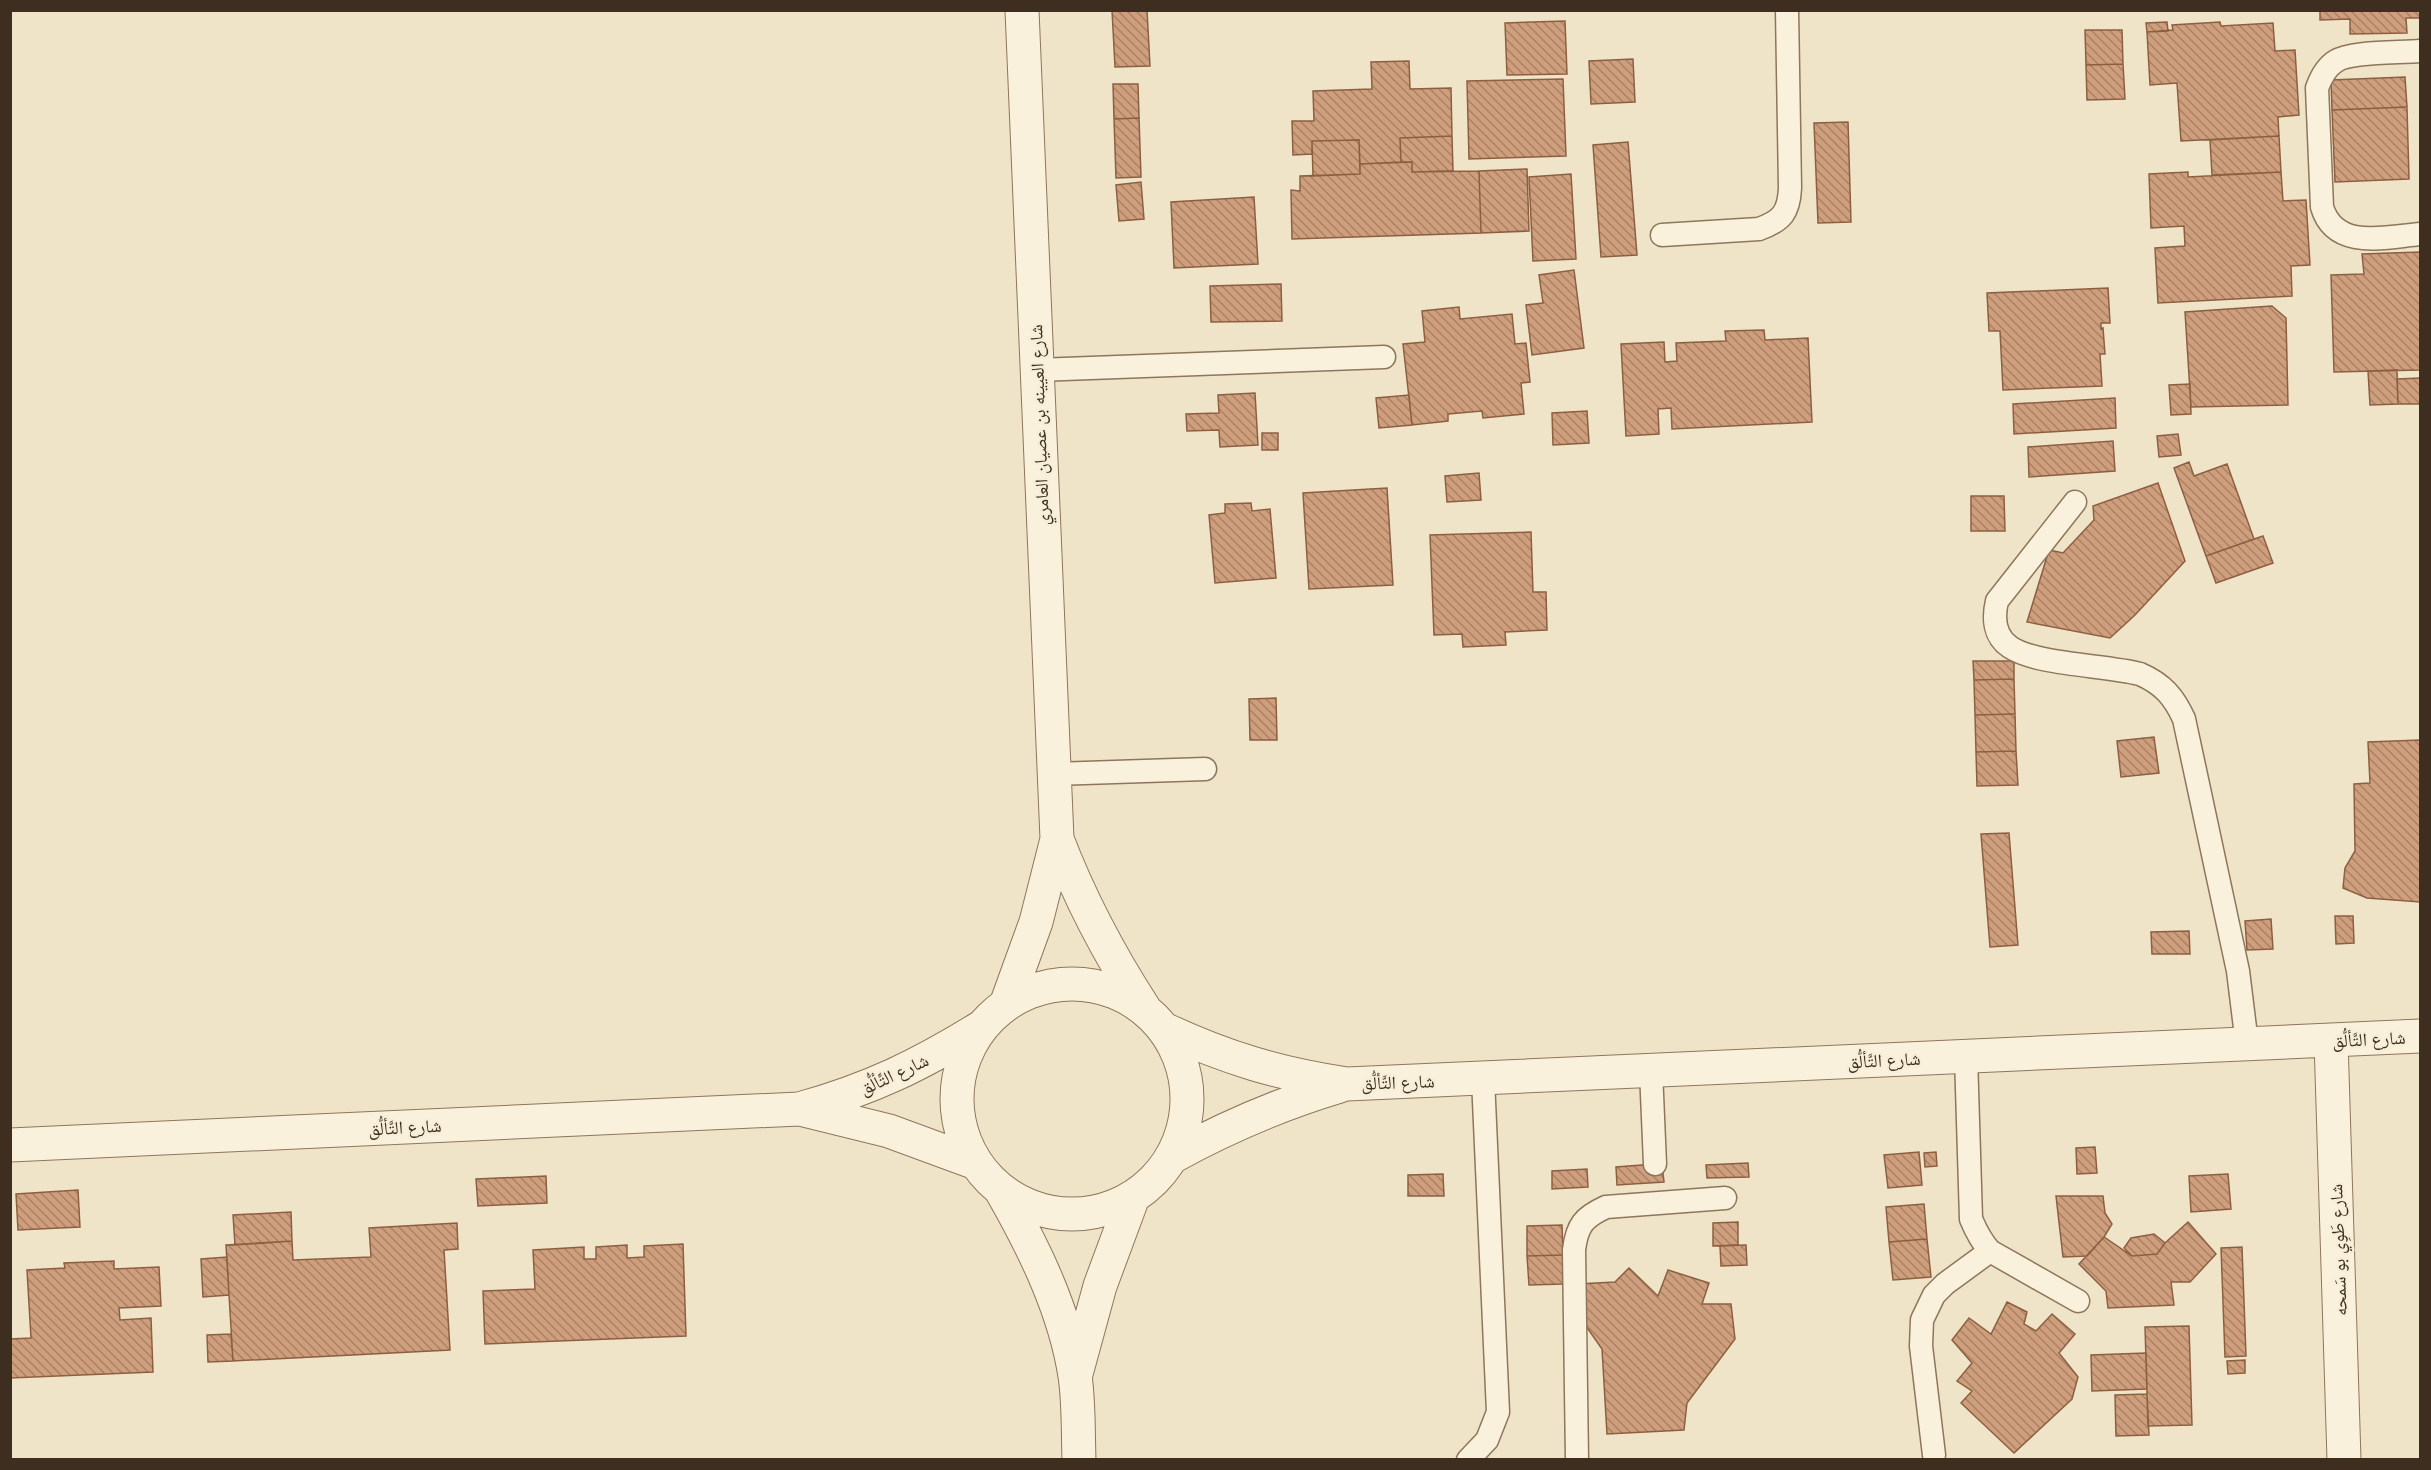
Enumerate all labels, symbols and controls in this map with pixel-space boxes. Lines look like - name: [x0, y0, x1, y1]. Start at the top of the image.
- street label: شارع العيينه بن عصيان العامري: [1025, 324, 1058, 526]
- street label: شارع التَّألُّق: [2332, 1025, 2406, 1052]
- street label: شارع التَّألُّق: [1847, 1046, 1921, 1073]
- street label: شارع التَّألُّق: [856, 1047, 932, 1100]
- street label: شارع التَّألُّق: [1361, 1068, 1435, 1095]
- street label: شارع التَّألُّق: [368, 1113, 442, 1140]
- street label: شارع طَوِي بو سَمحه: [2325, 1183, 2355, 1316]

